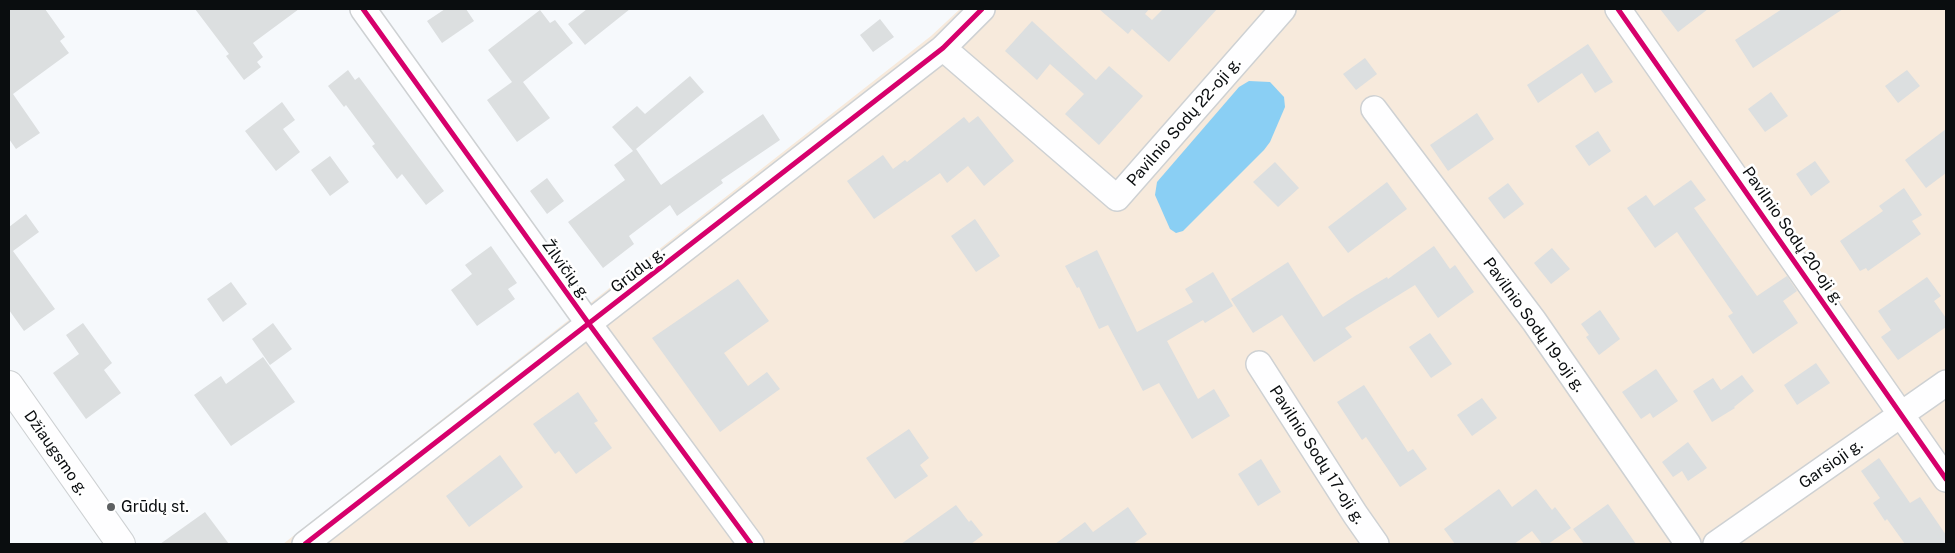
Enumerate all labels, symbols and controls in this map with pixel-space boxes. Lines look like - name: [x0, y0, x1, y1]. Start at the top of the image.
- street label: Pavilnio Sodų 22-oji g.: [1123, 54, 1245, 190]
- street label: Pavilnio Sodų 20-oji g.: [1738, 163, 1848, 309]
- street label: Žilvičių g.: [538, 236, 594, 304]
- street label: Grūdų g.: [607, 243, 669, 297]
- street label: Pavilnio Sodų 19-oji g.: [1479, 254, 1589, 396]
- street label: Pavilnio Sodų 17-oji g.: [1265, 382, 1369, 528]
- street label: Džiaugsmo g.: [20, 407, 92, 499]
- street label: Garsioji g.: [1795, 435, 1867, 493]
- place label: Grūdų st.: [121, 497, 189, 517]
- marker: Grūdų st.: [105, 501, 117, 513]

